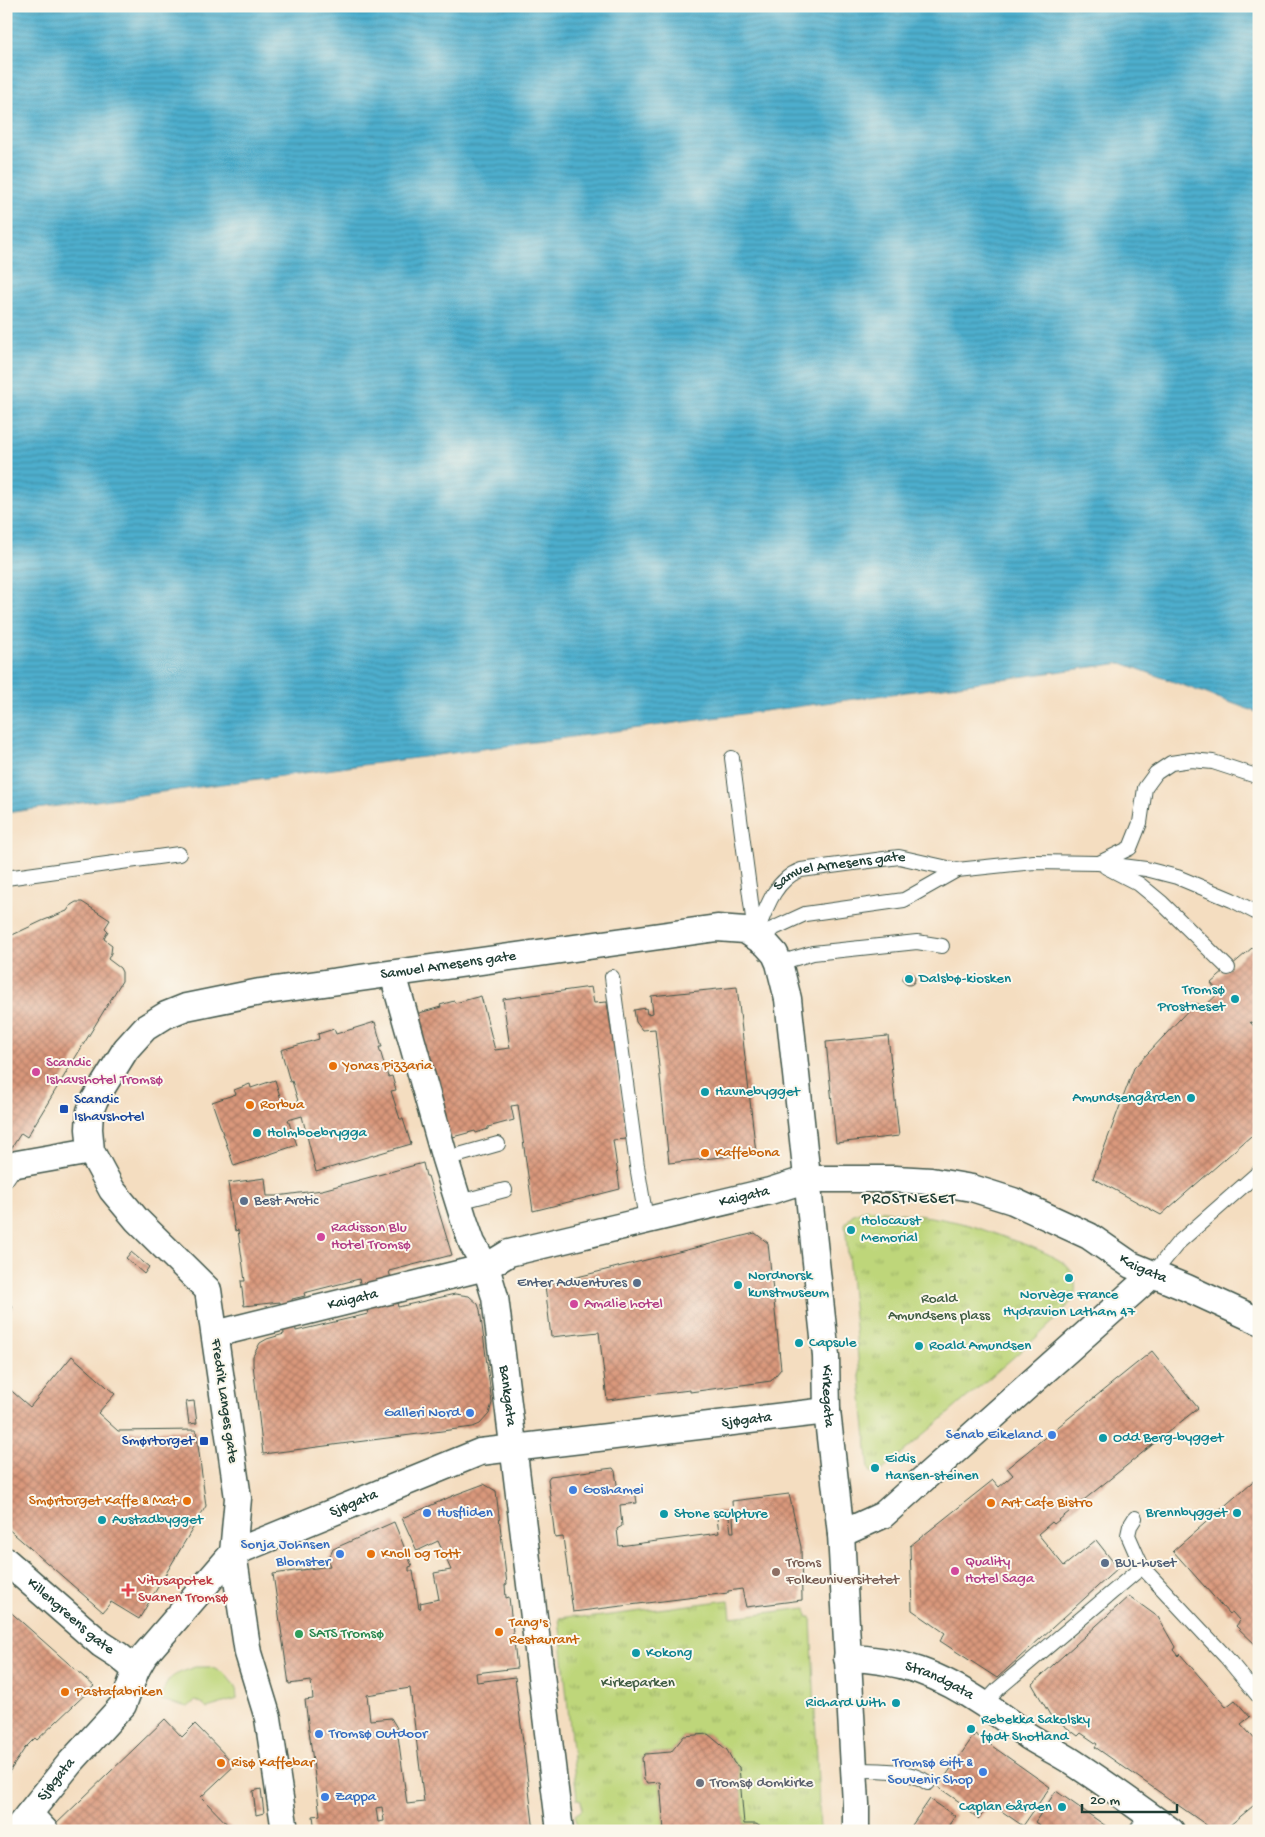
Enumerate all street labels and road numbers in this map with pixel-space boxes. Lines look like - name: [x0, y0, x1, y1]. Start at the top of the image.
- street label: Samuel Arnesens gate: [769, 848, 908, 895]
- street label: Samuel Arnesens gate: [379, 947, 518, 984]
- street label: Kaigata: [717, 1182, 772, 1212]
- street label: Kaigata: [1115, 1250, 1170, 1288]
- street label: Kaigata: [326, 1285, 381, 1315]
- street label: Fredrik Langes gate: [206, 1337, 242, 1465]
- street label: Bankgata: [494, 1363, 520, 1428]
- street label: Kirkegata: [817, 1364, 838, 1429]
- street label: Sjøgata: [721, 1409, 773, 1432]
- street label: Sjøgata: [327, 1486, 381, 1522]
- street label: Killengreens gate: [23, 1574, 117, 1659]
- street label: Strandgata: [903, 1658, 978, 1705]
- street label: Sjøgata: [34, 1754, 80, 1805]

